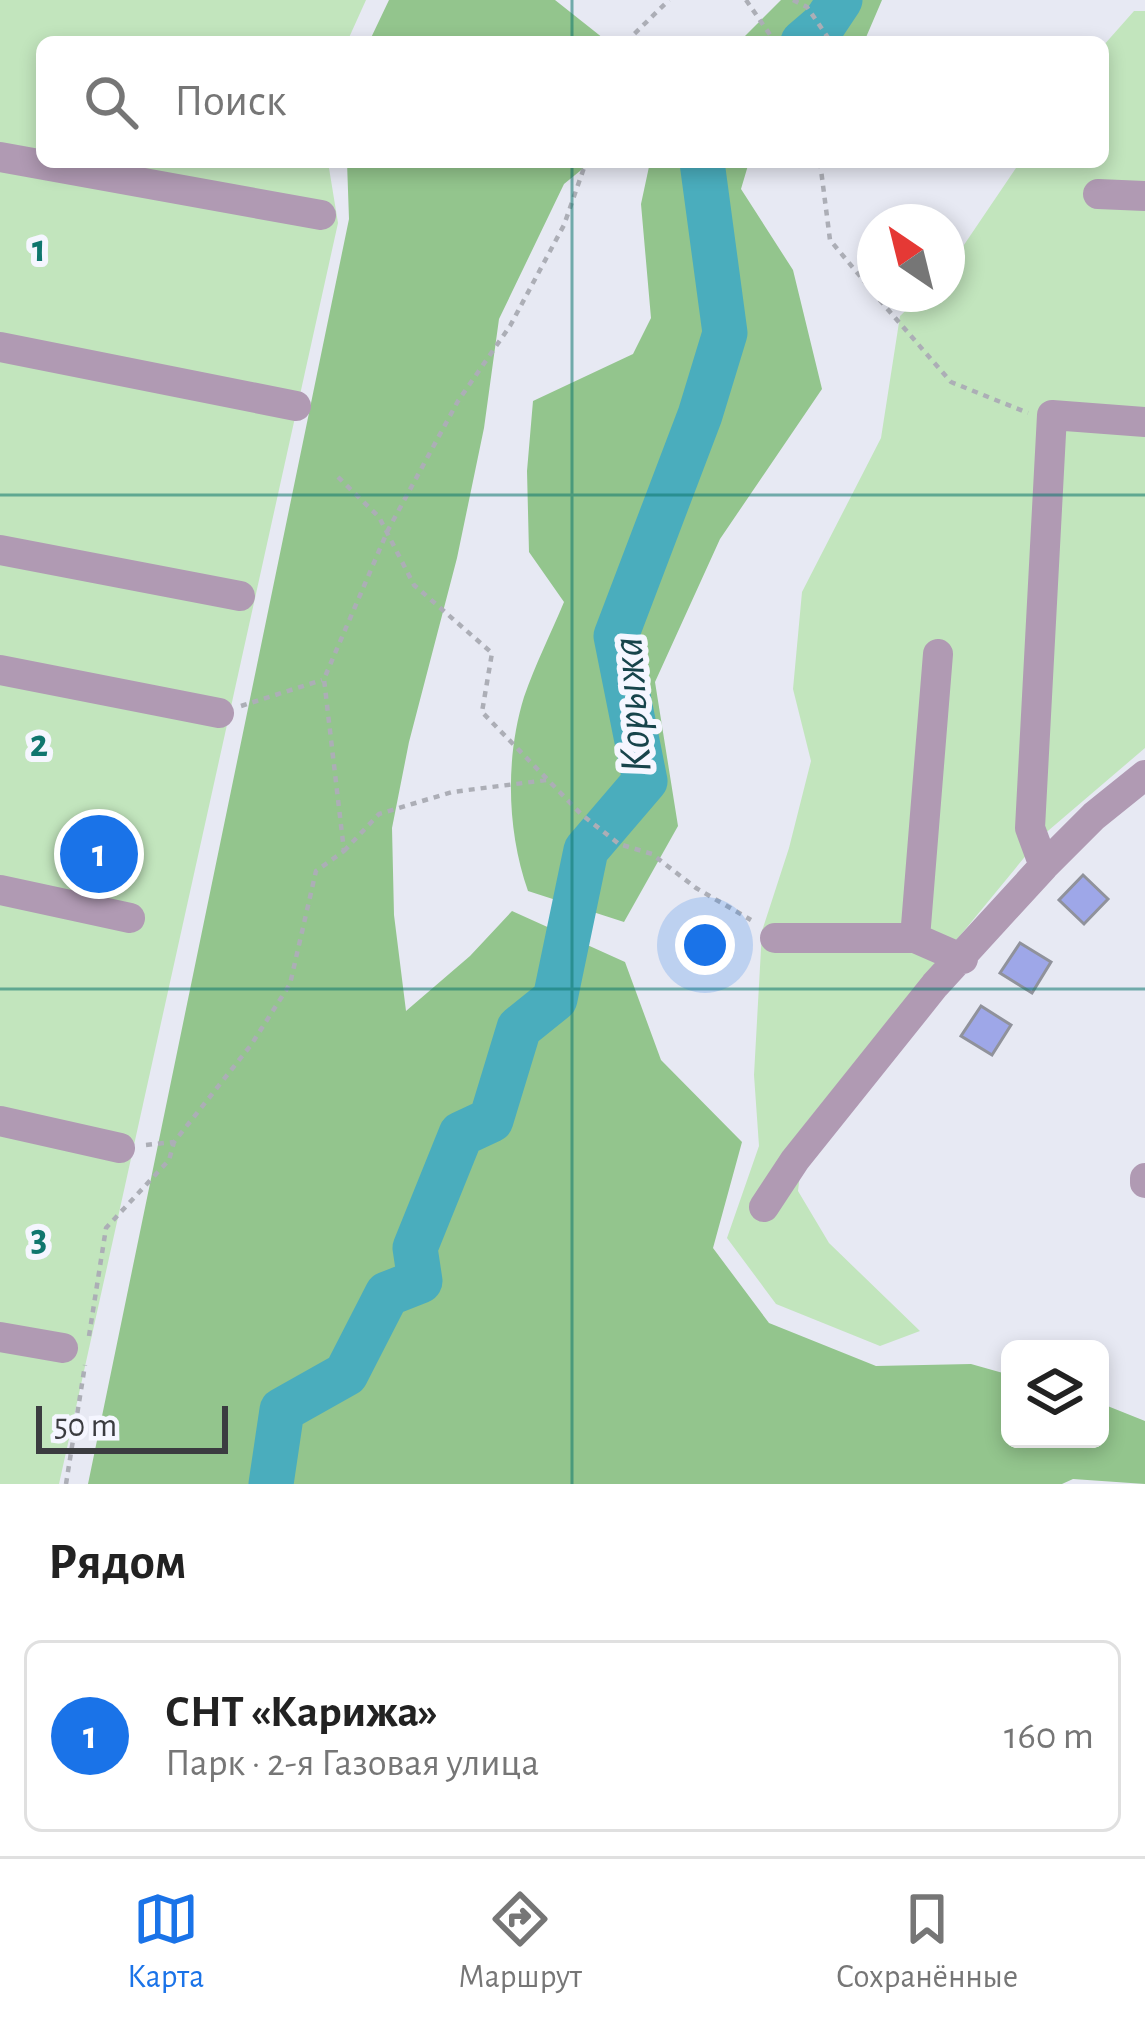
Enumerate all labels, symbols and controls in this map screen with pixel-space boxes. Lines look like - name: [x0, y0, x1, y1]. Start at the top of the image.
- search box: [36, 36, 1109, 168]
- icon: search: [78, 69, 144, 135]
- text: Поиск: [174, 79, 286, 124]
- north arrow: [857, 204, 965, 312]
- text: 1: [32, 230, 46, 269]
- water label: Корыжа: [605, 636, 660, 774]
- text: 2: [30, 725, 48, 764]
- pin: 1: [60, 809, 138, 899]
- your location: [675, 915, 735, 975]
- text: 3: [31, 1219, 47, 1258]
- map controls: [1001, 1340, 1109, 1448]
- button: layers: [1001, 1340, 1109, 1448]
- scale bar: [36, 1400, 228, 1453]
- text: 50 m: [54, 1410, 117, 1443]
- text: Рядом: [48, 1537, 187, 1588]
- text: СНТ «Карижа»: [165, 1690, 438, 1735]
- text: 1: [83, 1717, 97, 1756]
- text: 160 m: [1004, 1717, 1094, 1756]
- text: Парк · 2-я Газовая улица: [165, 1744, 539, 1783]
- tab: Карта: [127, 1886, 204, 1998]
- tab: Маршрут: [458, 1886, 582, 1998]
- tab: Сохранённые: [836, 1886, 1018, 1998]

